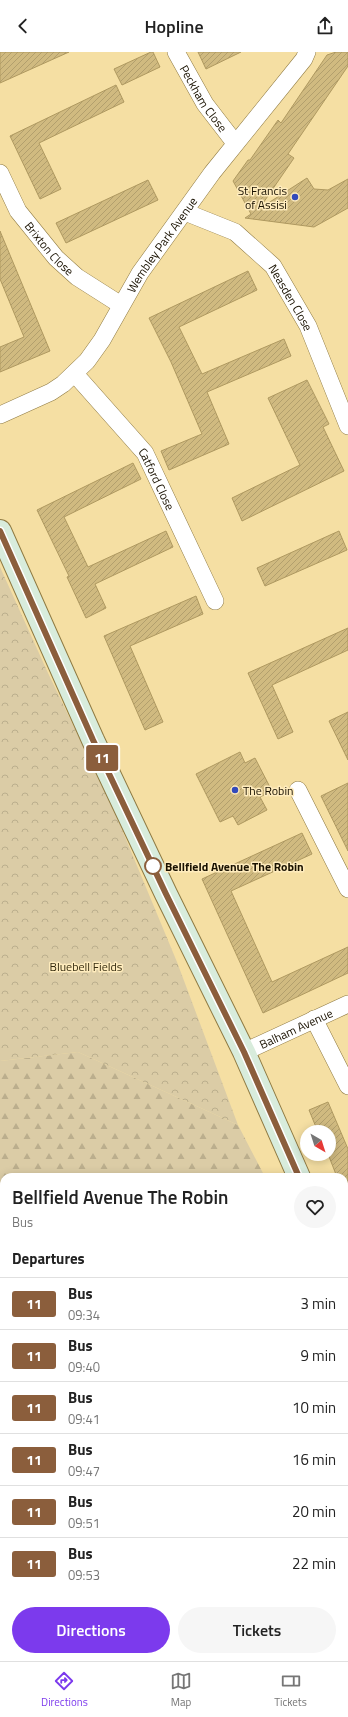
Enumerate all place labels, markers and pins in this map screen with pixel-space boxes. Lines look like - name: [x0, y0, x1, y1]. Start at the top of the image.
- place label: St Francis of Assisi: [238, 181, 287, 214]
- marker: St Francis of Assisi: [290, 192, 300, 202]
- place label: The Robin: [243, 781, 293, 800]
- marker: The Robin: [230, 785, 240, 795]
- marker: Bellfield Avenue The Robin: [144, 857, 162, 875]
- place label: Bellfield Avenue The Robin: [165, 857, 304, 876]

